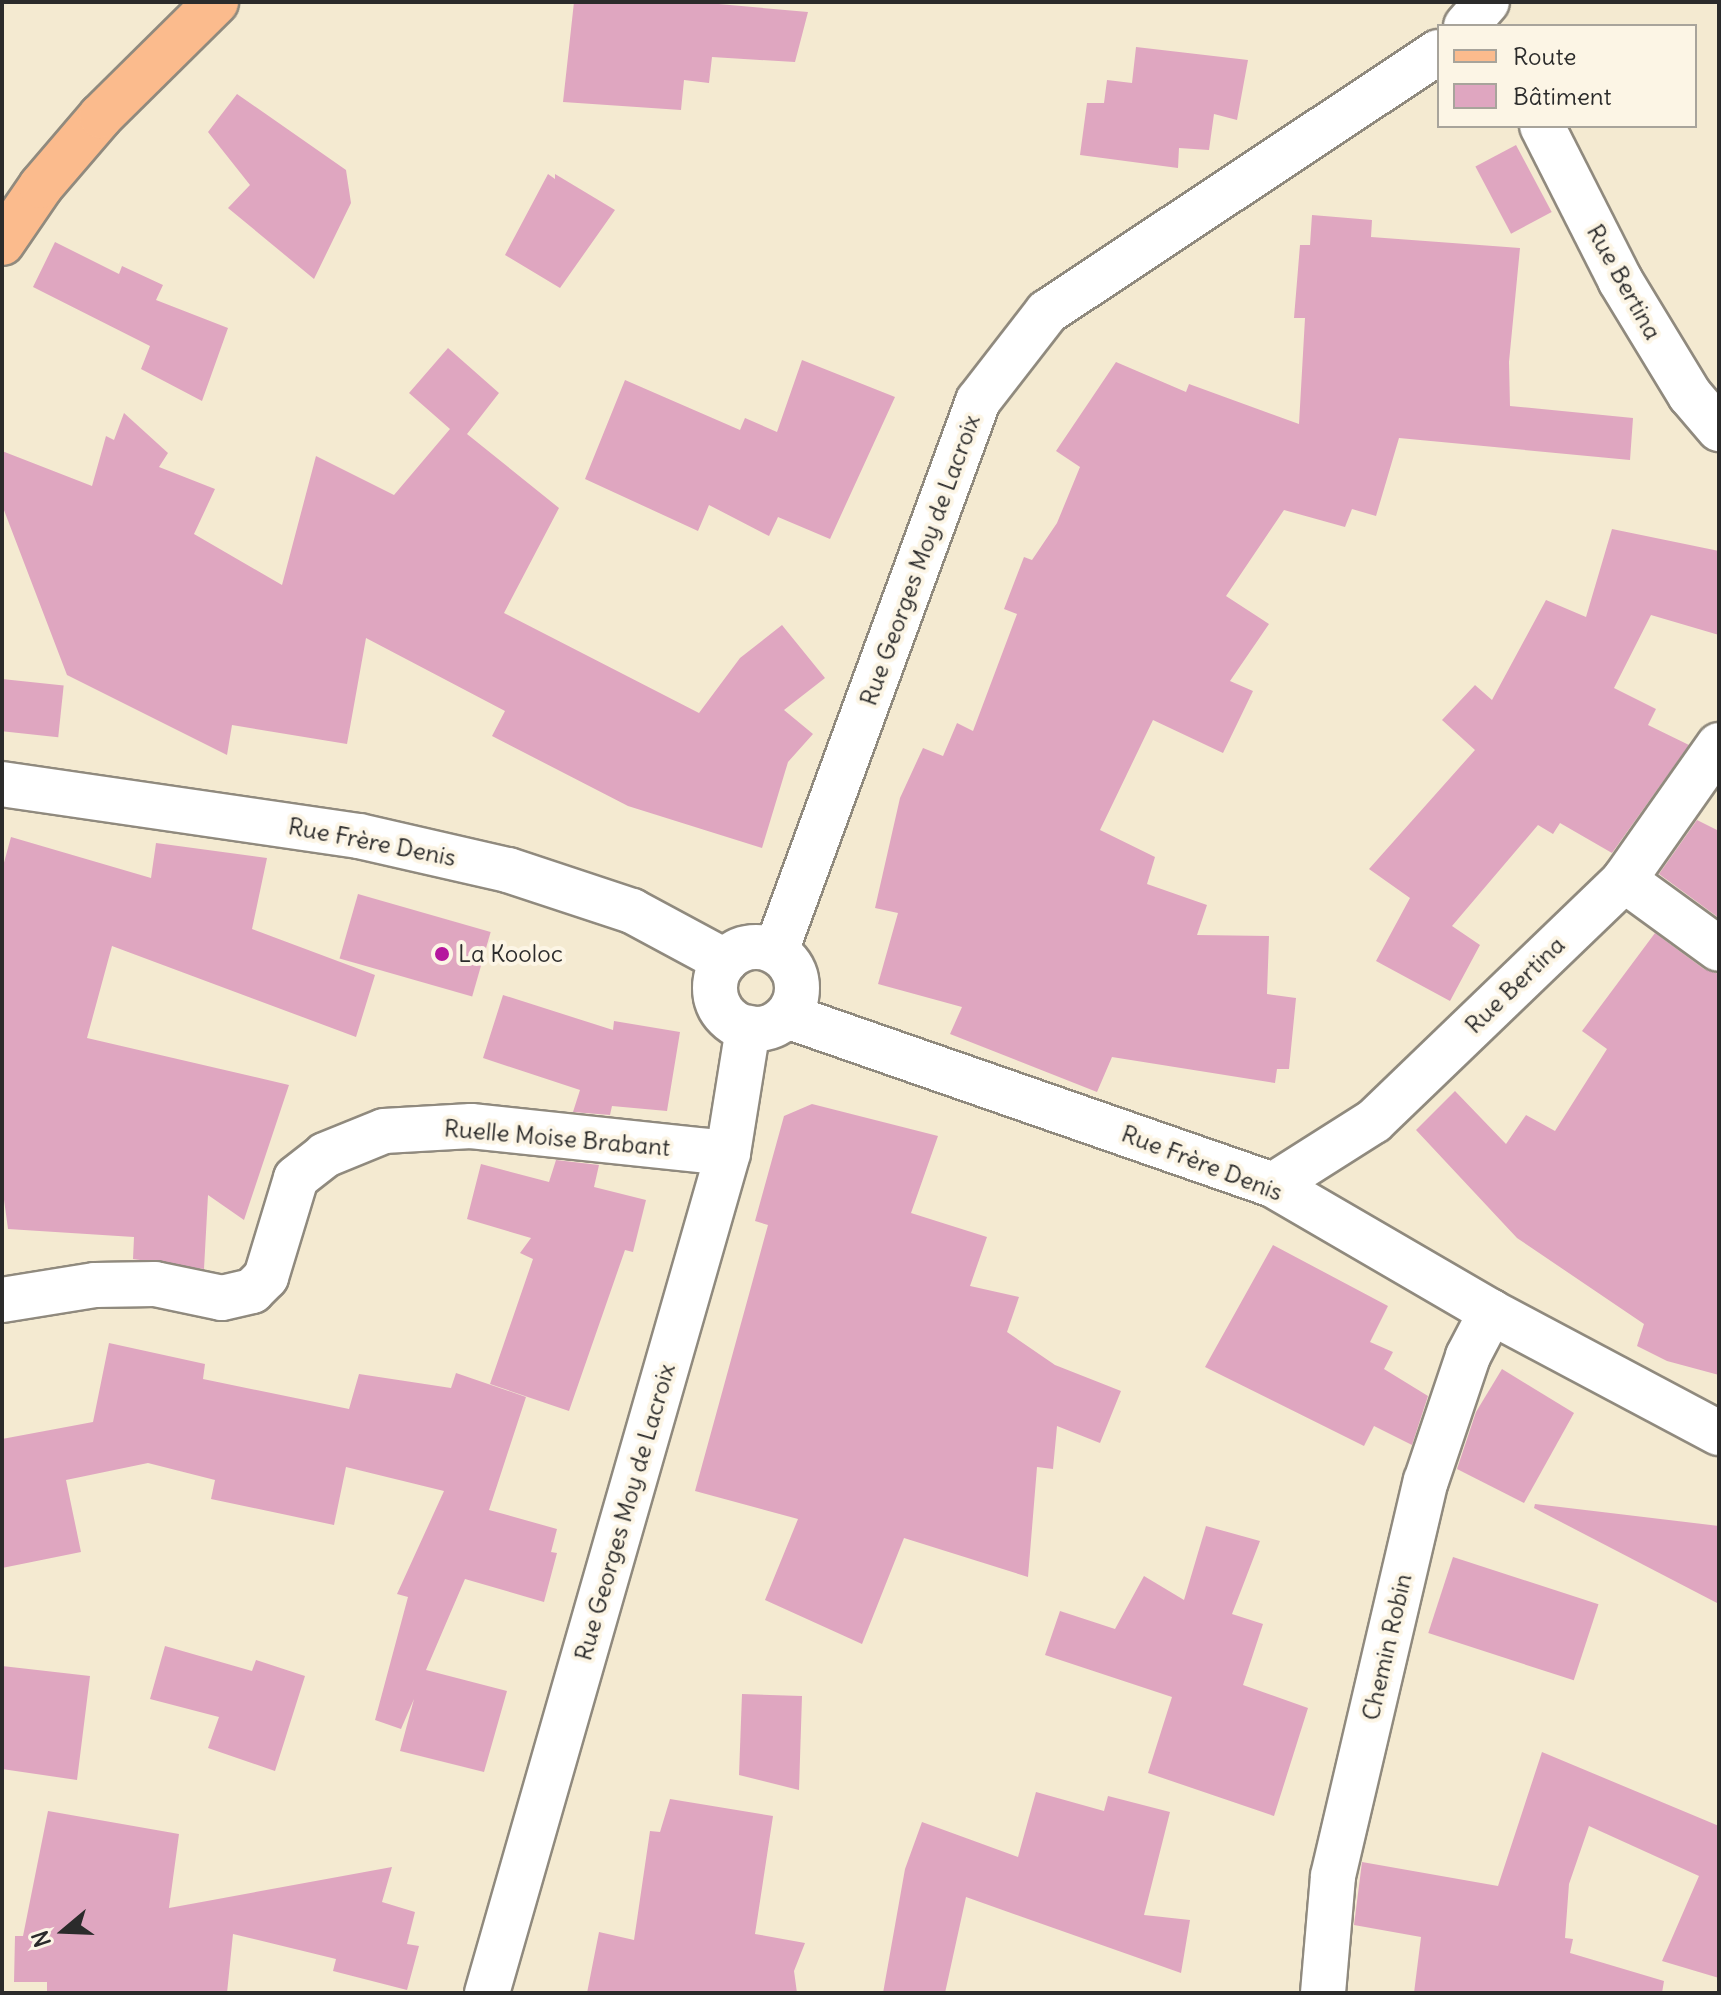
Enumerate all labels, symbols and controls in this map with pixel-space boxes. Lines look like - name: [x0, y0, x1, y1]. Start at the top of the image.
- legend: [1437, 24, 1697, 128]
- text: Route: [1513, 41, 1576, 71]
- text: Bâtiment: [1513, 81, 1612, 111]
- street label: Rue Bertina: [1581, 219, 1667, 345]
- street label: Rue Georges Moy de Lacroix: [854, 411, 986, 709]
- street label: Rue Frère Denis: [286, 812, 458, 872]
- street label: Rue Bertina: [1459, 930, 1571, 1040]
- place label: La Kooloc: [458, 940, 563, 968]
- marker: La Kooloc: [433, 945, 451, 963]
- street label: Ruelle Moise Brabant: [443, 1114, 671, 1162]
- street label: Rue Frère Denis: [1117, 1119, 1287, 1207]
- street label: Rue Georges Moy de Lacroix: [569, 1360, 681, 1664]
- street label: Chemin Robin: [1356, 1571, 1418, 1723]
- north arrow: [24, 1891, 104, 1971]
- text: N: [26, 1927, 57, 1951]

